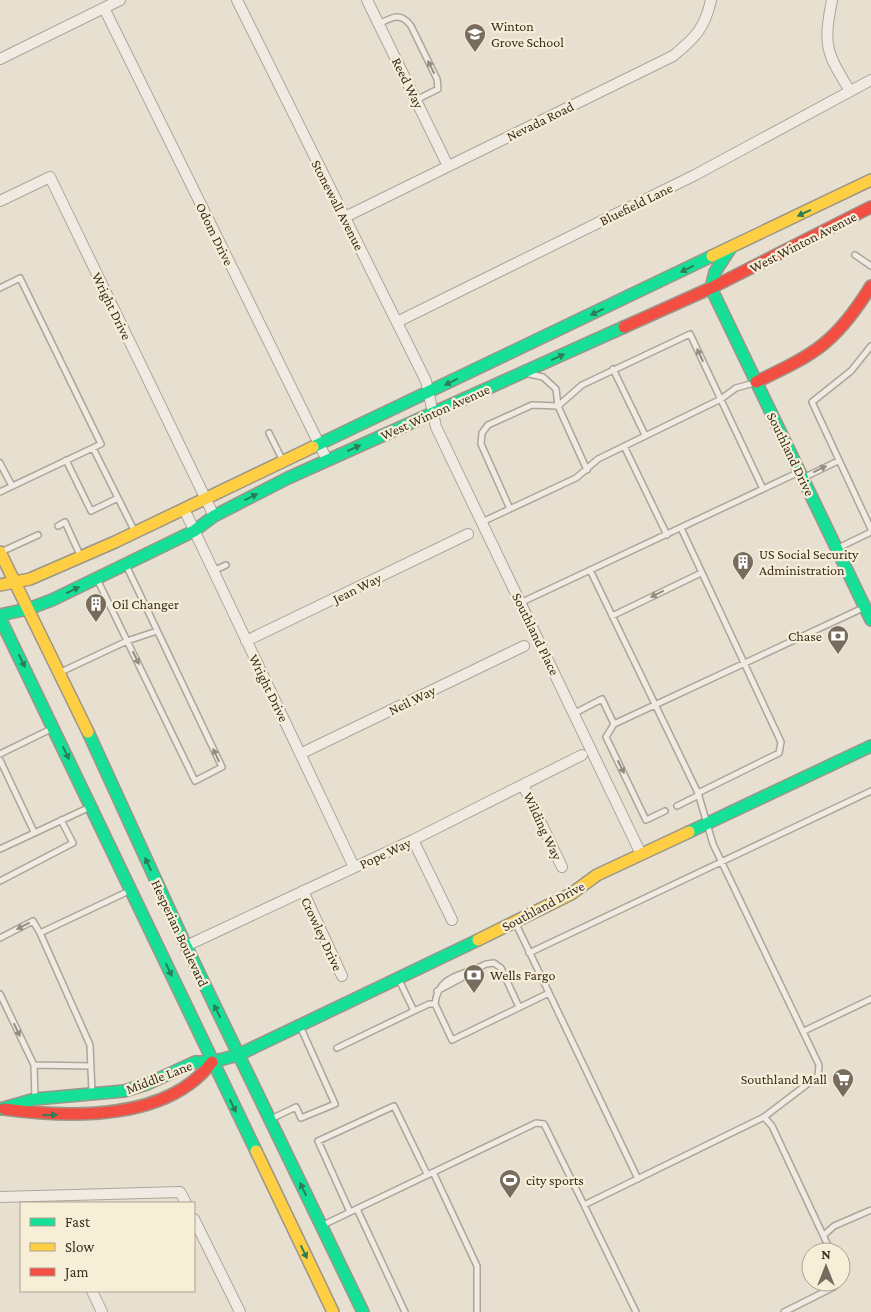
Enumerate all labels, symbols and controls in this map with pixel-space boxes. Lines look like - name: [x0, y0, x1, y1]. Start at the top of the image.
- place label: Winton Grove School: [491, 18, 564, 50]
- school or university icon: Winton Grove School: [463, 22, 487, 53]
- street label: Reed Way: [389, 55, 427, 112]
- one-way arrow: [427, 60, 435, 74]
- street label: Nevada Road: [504, 98, 577, 144]
- street label: Stonewall Avenue: [308, 157, 368, 253]
- street label: Bluefield Lane: [597, 179, 675, 229]
- street label: Odom Drive: [193, 200, 237, 268]
- street label: West Winton Avenue: [747, 208, 859, 276]
- one-way arrow: [797, 209, 811, 217]
- one-way arrow: [680, 265, 694, 273]
- street label: Wright Drive: [89, 270, 135, 342]
- one-way arrow: [590, 308, 605, 316]
- one-way arrow: [696, 348, 704, 362]
- one-way arrow: [551, 353, 565, 361]
- one-way arrow: [444, 379, 458, 387]
- street label: West Winton Avenue: [378, 381, 492, 443]
- street label: Southland Drive: [764, 410, 818, 498]
- one-way arrow: [347, 443, 361, 451]
- one-way arrow: [813, 465, 827, 473]
- one-way arrow: [244, 493, 258, 501]
- place label: US Social Security Administration: [759, 546, 859, 578]
- building icon: US Social Security Administration: [731, 550, 755, 581]
- street label: Jean Way: [328, 569, 384, 607]
- one-way arrow: [66, 585, 80, 593]
- street label: Southland Place: [509, 590, 563, 678]
- one-way arrow: [650, 590, 664, 598]
- building icon: Oil Changer: [84, 592, 108, 623]
- place label: Oil Changer: [112, 596, 179, 612]
- bank icon: Chase: [826, 624, 850, 655]
- place label: Chase: [788, 628, 822, 644]
- one-way arrow: [132, 651, 140, 666]
- street label: Wright Drive: [246, 652, 292, 724]
- one-way arrow: [18, 654, 26, 668]
- street label: Neil Way: [386, 682, 439, 718]
- one-way arrow: [62, 746, 70, 760]
- one-way arrow: [212, 748, 220, 762]
- one-way arrow: [617, 760, 625, 775]
- street label: Wilding Way: [520, 790, 566, 863]
- street label: Pope Way: [357, 834, 414, 872]
- one-way arrow: [143, 857, 151, 871]
- street label: Hesperian Boulevard: [148, 877, 212, 990]
- street label: Southland Drive: [499, 878, 587, 934]
- street label: Crowley Drive: [298, 895, 346, 973]
- one-way arrow: [15, 922, 30, 930]
- one-way arrow: [166, 963, 174, 977]
- bank icon: Wells Fargo: [462, 963, 486, 994]
- place label: Wells Fargo: [490, 967, 555, 983]
- one-way arrow: [213, 1004, 221, 1018]
- one-way arrow: [13, 1023, 21, 1037]
- street label: Middle Lane: [124, 1057, 194, 1097]
- supermarket icon: Southland Mall: [831, 1067, 855, 1098]
- place label: Southland Mall: [741, 1071, 827, 1087]
- one-way arrow: [229, 1098, 237, 1113]
- one-way arrow: [42, 1111, 58, 1119]
- sports icon: city sports: [498, 1168, 522, 1199]
- place label: city sports: [526, 1172, 584, 1188]
- one-way arrow: [299, 1182, 308, 1197]
- legend: [20, 1202, 195, 1292]
- text: Fast: [65, 1214, 91, 1230]
- text: Slow: [65, 1239, 95, 1255]
- north arrow: [801, 1242, 851, 1292]
- one-way arrow: [300, 1245, 308, 1259]
- text: N: [821, 1246, 831, 1262]
- text: Jam: [63, 1264, 88, 1281]

